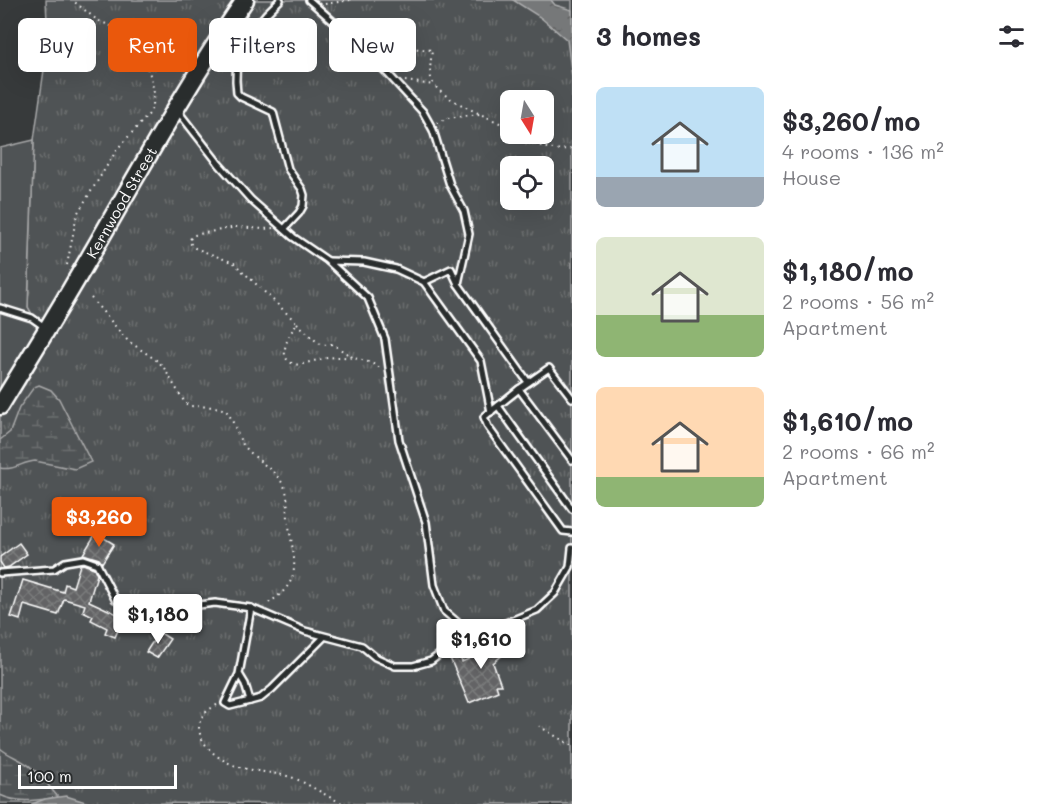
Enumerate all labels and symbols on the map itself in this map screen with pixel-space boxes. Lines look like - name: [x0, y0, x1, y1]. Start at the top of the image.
- north arrow: [500, 90, 554, 144]
- street label: Kernwood Street: [81, 143, 161, 262]
- pin: $3,260: [50, 497, 148, 548]
- pin: $1,180: [109, 594, 207, 645]
- pin: $1,610: [432, 619, 530, 670]
- scale bar: [18, 762, 177, 790]

